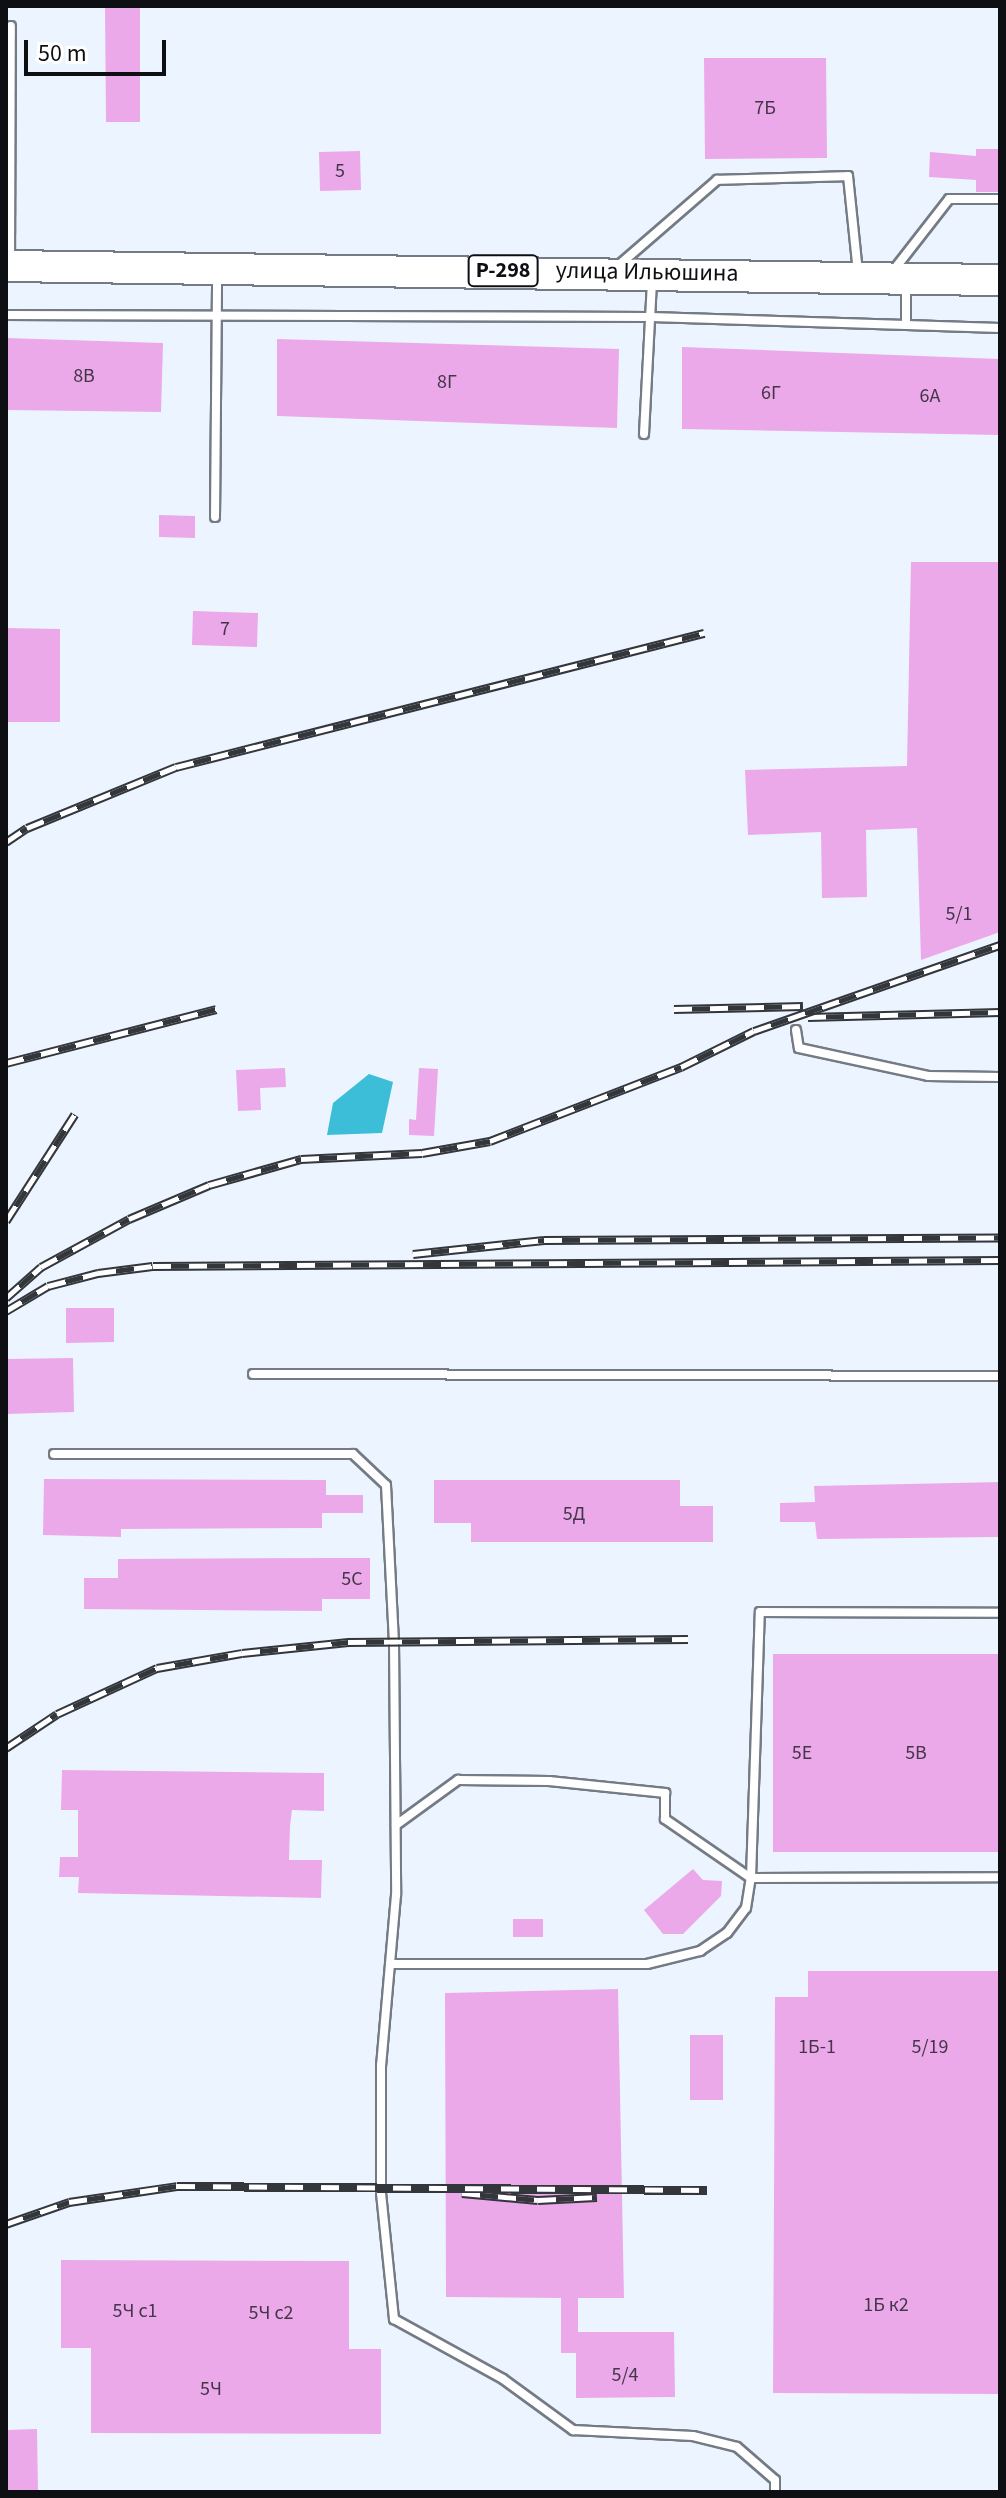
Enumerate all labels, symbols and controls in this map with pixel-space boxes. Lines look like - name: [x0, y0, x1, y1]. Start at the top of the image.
- scale bar: [28, 24, 170, 74]
- text: 50 m: [38, 36, 87, 71]
- house number: 7Б: [754, 96, 776, 120]
- house number: 5: [335, 159, 345, 183]
- road number: Р-298: [467, 253, 539, 289]
- street label: улица Ильюшина: [555, 256, 739, 288]
- house number: 8В: [73, 364, 95, 388]
- house number: 8Г: [437, 370, 457, 394]
- house number: 6Г: [761, 381, 781, 405]
- house number: 6А: [920, 384, 940, 408]
- house number: 7: [220, 617, 230, 641]
- house number: 5/1: [946, 902, 972, 926]
- house number: 5Д: [563, 1502, 585, 1526]
- house number: 5С: [341, 1567, 363, 1591]
- house number: 5Е: [792, 1741, 812, 1765]
- house number: 5В: [905, 1741, 927, 1765]
- house number: 1Б-1: [798, 2035, 836, 2059]
- house number: 5/19: [912, 2035, 948, 2059]
- house number: 1Б к2: [863, 2293, 909, 2317]
- house number: 5Ч с1: [113, 2299, 157, 2323]
- house number: 5Ч с2: [249, 2301, 293, 2325]
- house number: 5/4: [612, 2363, 638, 2387]
- house number: 5Ч: [200, 2377, 222, 2401]

